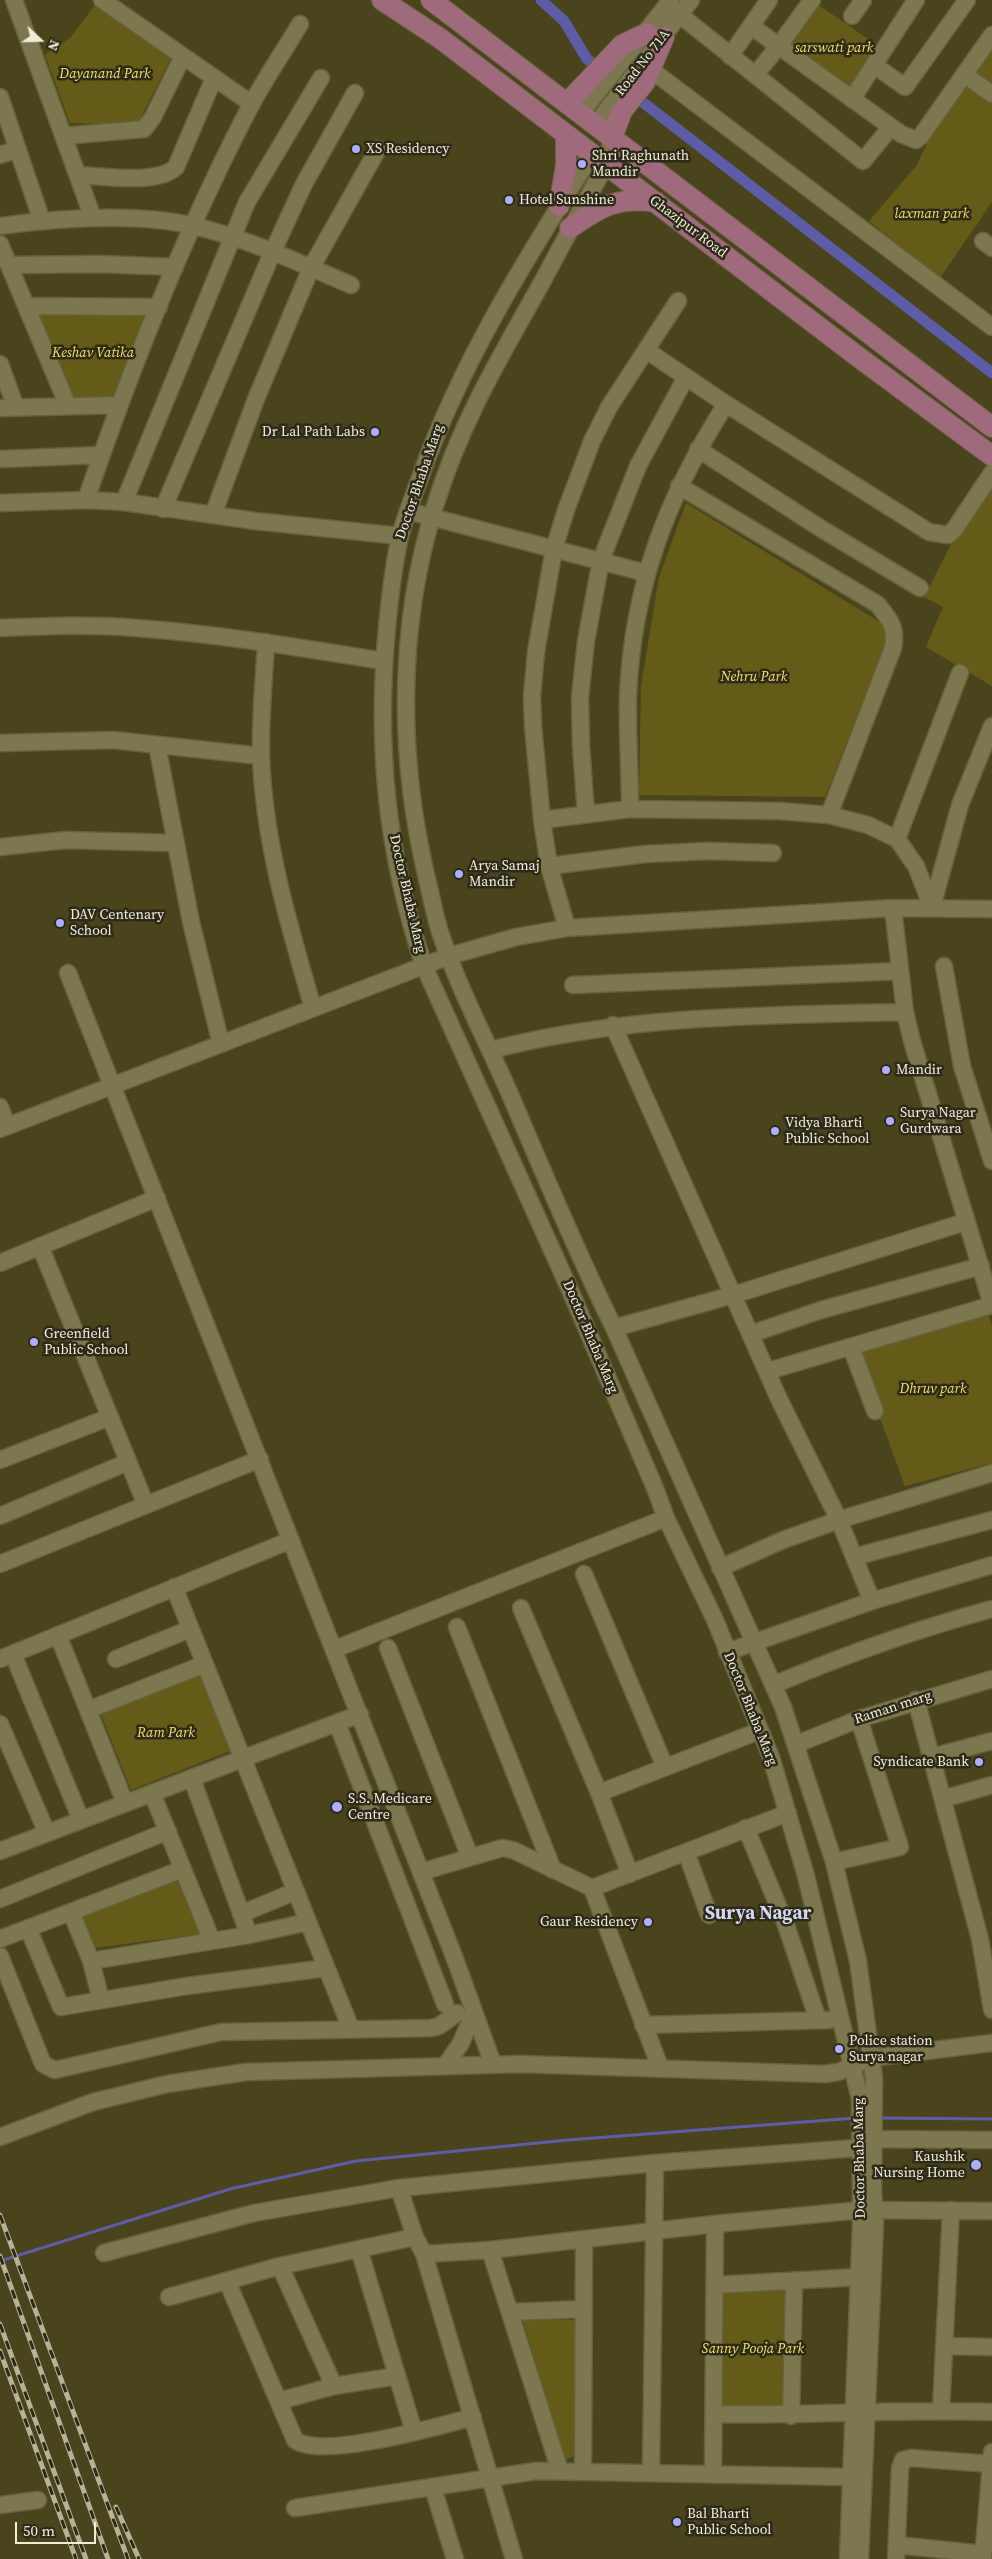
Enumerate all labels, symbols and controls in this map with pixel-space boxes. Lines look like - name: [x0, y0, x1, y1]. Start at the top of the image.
- north arrow: [15, 15, 65, 65]
- street label: Road No 71A: [612, 27, 674, 99]
- text: N: [43, 37, 65, 54]
- park label: sarswati park: [795, 40, 873, 56]
- park label: Dayanand Park: [59, 66, 151, 82]
- place label: XS Residency: [366, 141, 449, 157]
- marker: XS Residency: [350, 143, 362, 155]
- place label: Shri Raghunath Mandir: [592, 148, 689, 180]
- marker: Shri Raghunath Mandir: [576, 158, 588, 170]
- place label: Hotel Sunshine: [519, 192, 614, 208]
- street label: Ghazipur Road: [646, 192, 730, 262]
- marker: Hotel Sunshine: [503, 194, 515, 206]
- park label: laxman park: [895, 206, 969, 222]
- park label: Keshav Vatika: [52, 345, 134, 361]
- street label: Doctor Bhaba Marg: [392, 422, 448, 542]
- place label: Dr Lal Path Labs: [262, 424, 365, 440]
- marker: Dr Lal Path Labs: [369, 426, 381, 438]
- park label: Nehru Park: [721, 669, 787, 685]
- street label: Doctor Bhaba Marg: [385, 833, 429, 955]
- place label: Arya Samaj Mandir: [469, 858, 540, 890]
- marker: Arya Samaj Mandir: [453, 868, 465, 880]
- place label: DAV Centenary School: [70, 907, 164, 940]
- marker: DAV Centenary School: [54, 917, 66, 929]
- place label: Mandir: [896, 1062, 942, 1078]
- marker: Mandir: [880, 1064, 892, 1076]
- place label: Surya Nagar Gurdwara: [900, 1105, 976, 1138]
- place label: Vidya Bharti Public School: [785, 1115, 869, 1148]
- marker: Surya Nagar Gurdwara: [884, 1115, 896, 1127]
- marker: Vidya Bharti Public School: [769, 1125, 781, 1137]
- street label: Doctor Bhaba Marg: [559, 1278, 621, 1396]
- place label: Greenfield Public School: [44, 1326, 128, 1358]
- marker: Greenfield Public School: [28, 1336, 40, 1348]
- park label: Dhruv park: [900, 1381, 966, 1397]
- street label: Doctor Bhaba Marg: [720, 1650, 780, 1768]
- street label: Raman marg: [852, 1688, 934, 1728]
- park label: Ram Park: [137, 1725, 195, 1741]
- place label: Syndicate Bank: [873, 1754, 969, 1770]
- marker: Syndicate Bank: [973, 1756, 985, 1768]
- place label: S.S. Medicare Centre: [348, 1791, 432, 1824]
- marker: S.S. Medicare Centre: [330, 1800, 344, 1814]
- district label: Surya Nagar: [705, 1903, 811, 1925]
- place label: Gaur Residency: [540, 1914, 638, 1930]
- marker: Gaur Residency: [642, 1916, 654, 1928]
- place label: Police station Surya nagar: [849, 2033, 933, 2066]
- marker: Police station Surya nagar: [833, 2043, 845, 2055]
- street label: Doctor Bhaba Marg: [851, 2097, 869, 2219]
- place label: Kaushik Nursing Home: [874, 2149, 965, 2182]
- marker: Kaushik Nursing Home: [969, 2158, 983, 2172]
- park label: Sanny Pooja Park: [702, 2341, 804, 2357]
- place label: Bal Bharti Public School: [687, 2506, 771, 2538]
- scale bar: [18, 2512, 99, 2544]
- marker: Bal Bharti Public School: [671, 2516, 683, 2528]
- text: 50 m: [23, 2520, 55, 2541]

